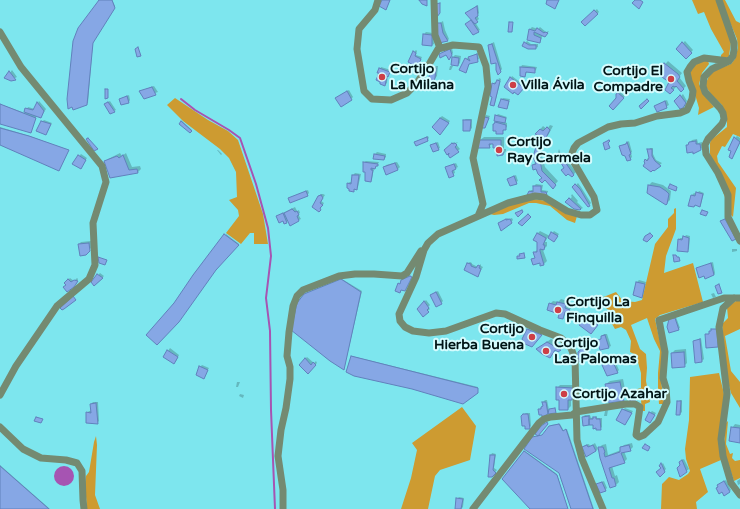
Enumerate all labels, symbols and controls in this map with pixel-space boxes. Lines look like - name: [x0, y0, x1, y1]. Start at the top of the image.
- place label: Cortijo La Milana: [390, 61, 454, 94]
- place label: Cortijo El Compadre: [594, 63, 663, 96]
- marker: Cortijo La Milana: [377, 72, 387, 82]
- marker: Cortijo El Compadre: [666, 74, 676, 84]
- place label: Villa Ávila: [521, 77, 585, 93]
- marker: Villa Ávila: [508, 80, 518, 90]
- place label: Cortijo Ray Carmela: [507, 134, 591, 166]
- marker: Cortijo Ray Carmela: [494, 145, 504, 155]
- place label: Cortijo La Finquilla: [566, 294, 630, 326]
- marker: Cortijo La Finquilla: [553, 305, 563, 315]
- place label: Cortijo Hierba Buena: [434, 321, 524, 354]
- marker: Cortijo Hierba Buena: [527, 332, 537, 342]
- place label: Cortijo Las Palomas: [554, 335, 637, 368]
- marker: Cortijo Las Palomas: [541, 346, 551, 356]
- place label: Cortijo Azahar: [572, 386, 667, 402]
- marker: Cortijo Azahar: [559, 389, 569, 399]

